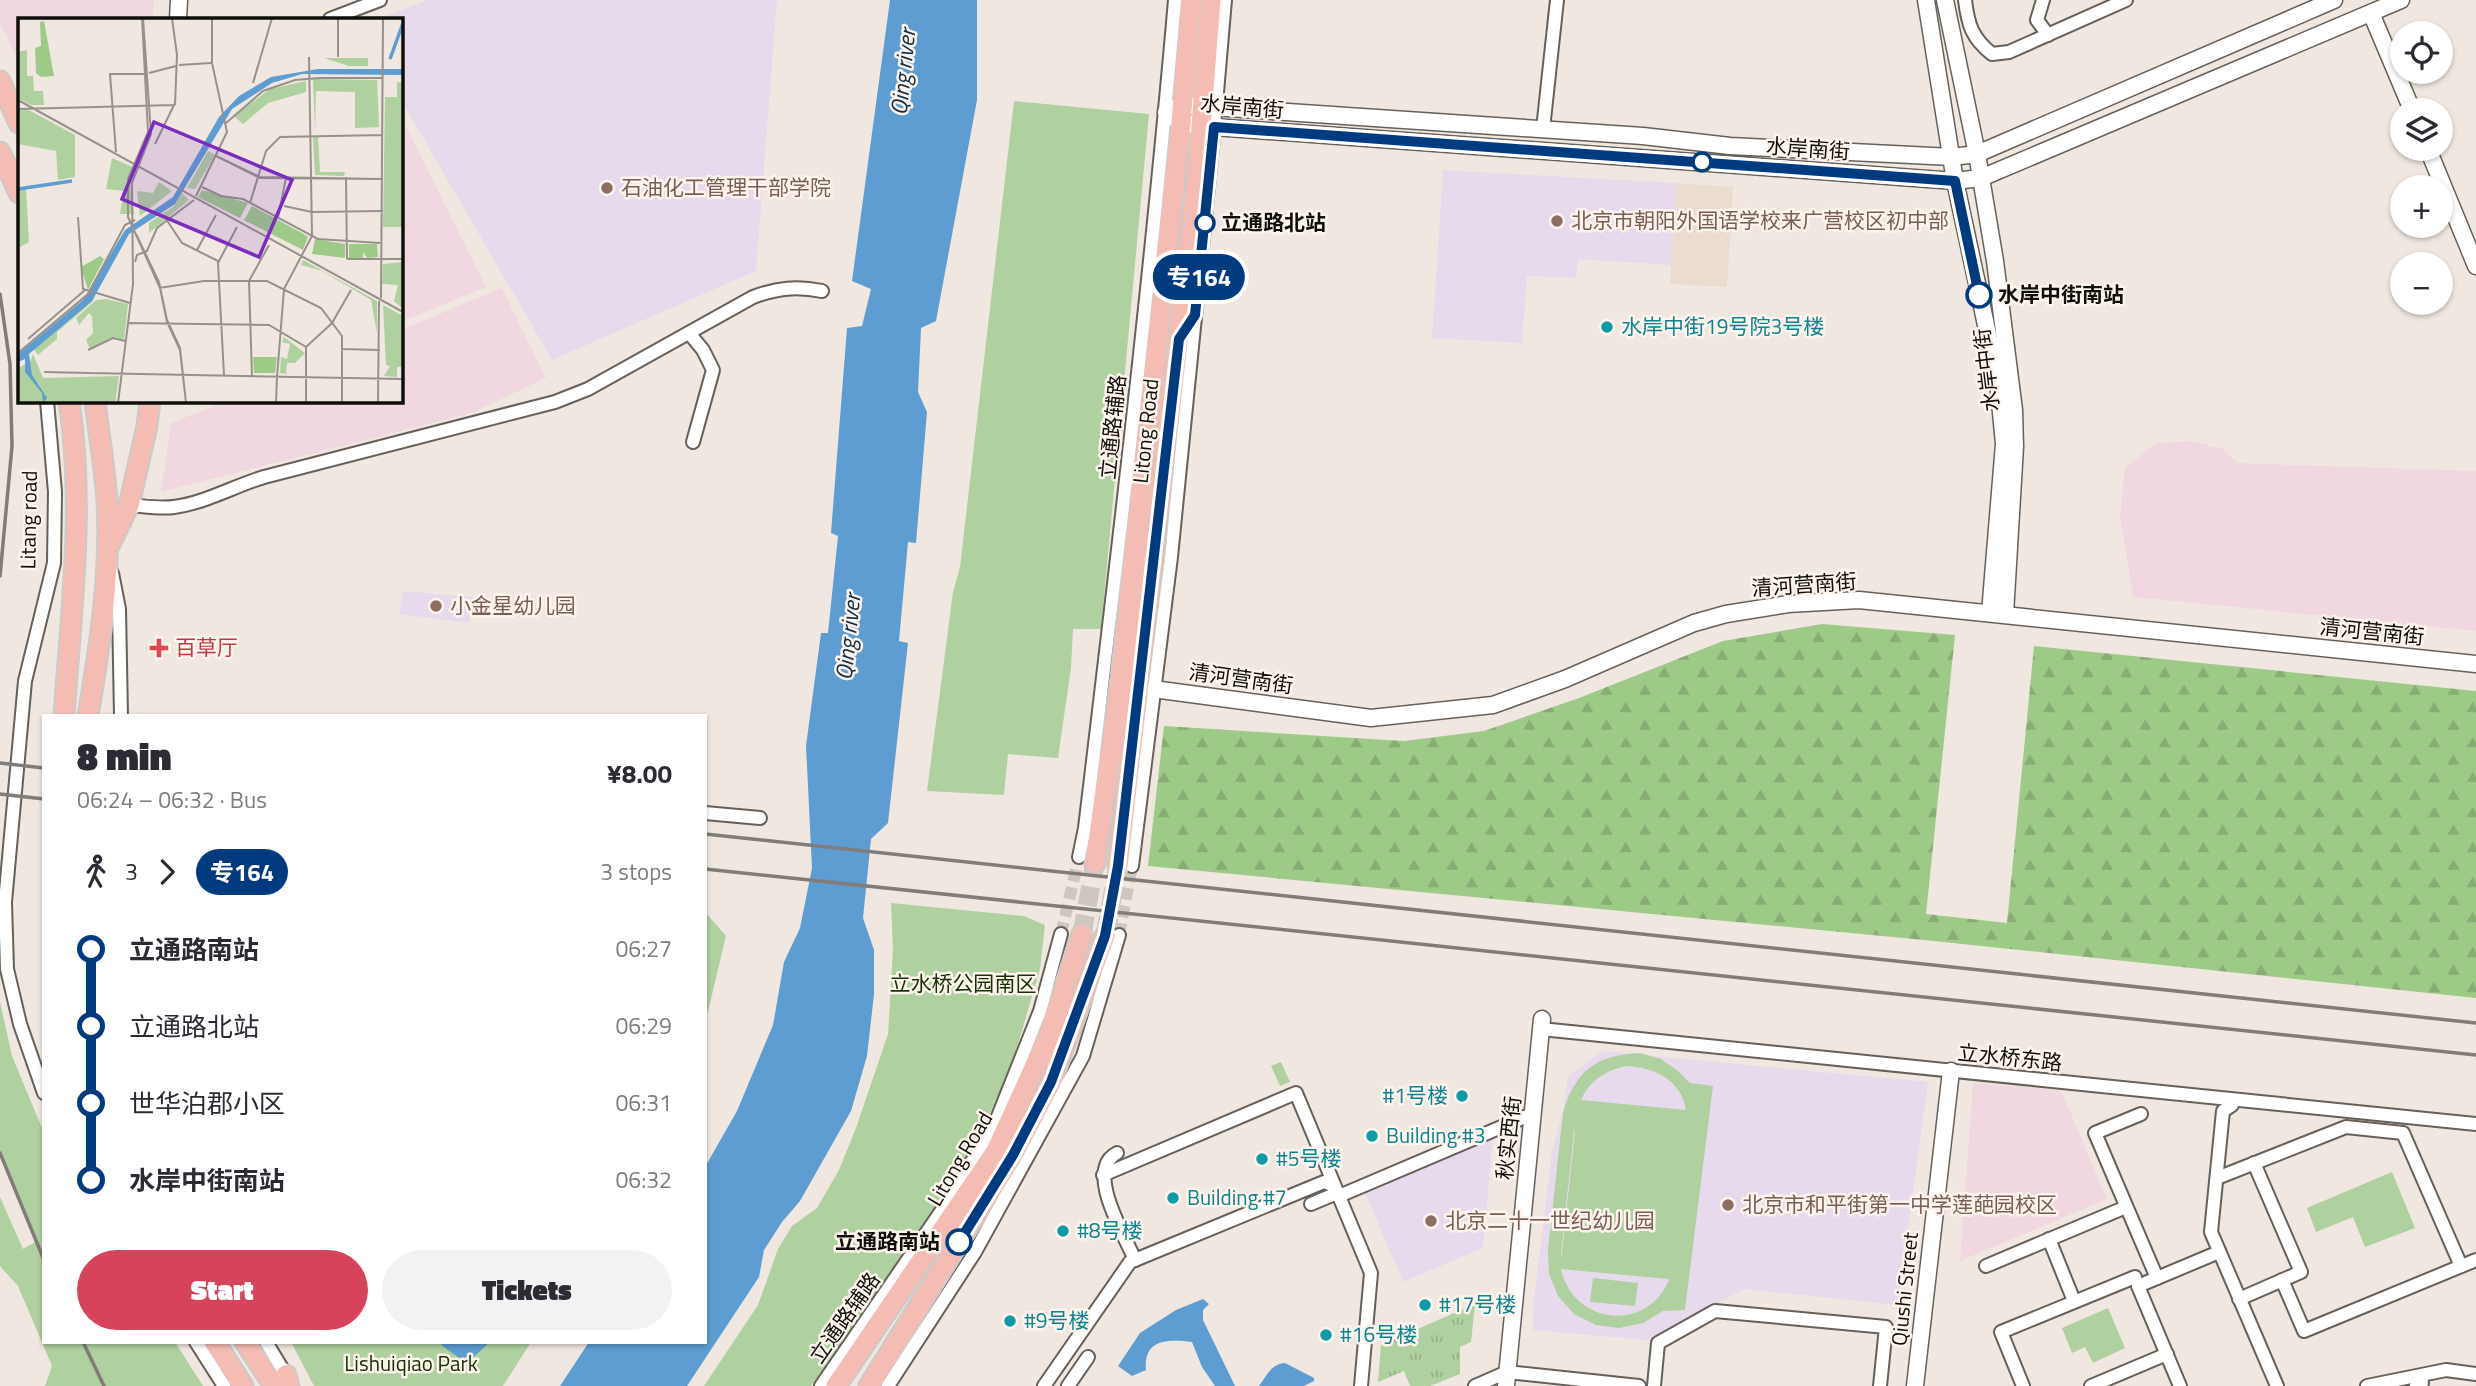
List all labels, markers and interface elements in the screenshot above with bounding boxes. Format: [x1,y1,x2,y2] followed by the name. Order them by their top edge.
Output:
[18,18,402,402] inset map
[2390,21,2453,315] map controls
[2390,21,2453,84] button: locate
[881,24,925,117] water label: Qing river
[1199,86,1285,126] street label: 水岸南街
[2390,98,2453,161] button: layers
[1765,129,1851,167] street label: 水岸南街
[1692,152,1712,172] unlabelled marker
[621,171,831,203] place label: 石油化工管理干部学院
[2390,175,2453,238] button: +
[599,180,615,196] marker: 石油化工管理干部学院
[1571,204,1949,236] place label: 北京市朝阳外国语学校来广营校区初中部
[1221,206,1326,238] place label: 立通路北站
[1195,213,1215,233] marker: 立通路北站
[1549,213,1565,229] marker: 北京市朝阳外国语学校来广营校区初中部
[2390,252,2453,315] button: −
[1150,254,1248,300] line badge: 专164
[1167,259,1231,295] text: 专164
[1998,278,2124,310] place label: 水岸中街南站
[1966,282,1992,308] marker: 水岸中街南站
[1621,310,1824,342] place label: 水岸中街19号院3号楼
[1599,319,1615,335] marker: 水岸中街19号院3号楼
[1965,326,2007,414] street label: 水岸中街
[1091,373,1133,481] street label: 立通路辅路
[1124,377,1166,485] street label: Litong Road
[11,470,45,570] street label: Litang road
[1750,564,1857,604] street label: 清河营南街
[450,589,576,621] place label: 小金星幼儿园
[826,589,870,682] water label: Qing river
[428,598,444,614] marker: 小金星幼儿园
[2318,610,2426,652] street label: 清河营南街
[175,631,238,663] place label: 百草厅
[149,638,169,658] marker: 百草厅
[1187,655,1295,701] street label: 清河营南街
[77,727,171,785] text: 8 min
[607,754,672,793] text: ¥8.00
[77,782,267,817] text: 06:24 – 06:32 · Bus
[77,853,115,891] icon: walk
[148,853,186,891] icon: forward
[125,854,138,889] text: 3
[210,854,274,890] text: 专164
[600,854,672,889] text: 3 stops
[129,930,259,969] text: 立通路南站
[615,931,672,966] text: 06:27
[890,967,1037,999] park label: 立水桥公园南区
[129,1007,259,1046] text: 立通路北站
[615,1008,672,1043] text: 06:29
[1956,1036,2064,1078] street label: 立水桥东路
[1382,1079,1448,1111] place label: #1号楼
[129,1084,285,1123] text: 世华泊郡小区
[615,1085,672,1120] text: 06:31
[1454,1088,1470,1104] marker: #1号楼
[1488,1094,1528,1181] street label: 秋实西街
[918,1105,1000,1212] street label: Litong Road
[1386,1119,1485,1151] place label: Building #3
[1364,1128,1380,1144] marker: Building #3
[1276,1142,1342,1174] place label: #5号楼
[1254,1151,1270,1167] marker: #5号楼
[129,1161,285,1200] text: 水岸中街南站
[615,1162,672,1197] text: 06:32
[1187,1181,1286,1213] place label: Building #7
[1742,1188,2057,1220] place label: 北京市和平街第一中学莲葩园校区
[1165,1190,1181,1206] marker: Building #7
[1720,1197,1736,1213] marker: 北京市和平街第一中学莲葩园校区
[1445,1204,1655,1236] place label: 北京二十一世纪幼儿园
[1423,1213,1439,1229] marker: 北京二十一世纪幼儿园
[1077,1214,1143,1246] place label: #8号楼
[1055,1223,1071,1239] marker: #8号楼
[835,1225,940,1257] place label: 立通路南站
[946,1229,972,1255] marker: 立通路南站
[1882,1230,1926,1347] street label: Qiushi Street
[77,1250,368,1330] button: Start
[382,1250,672,1330] button: Tickets
[801,1265,887,1370] street label: 立通路辅路
[1439,1288,1516,1320] place label: #17号楼
[1417,1297,1433,1313] marker: #17号楼
[1024,1304,1090,1336] place label: #9号楼
[1002,1313,1018,1329] marker: #9号楼
[1340,1318,1417,1350] place label: #16号楼
[1318,1327,1334,1343] marker: #16号楼
[344,1347,478,1379] park label: Lishuiqiao Park

